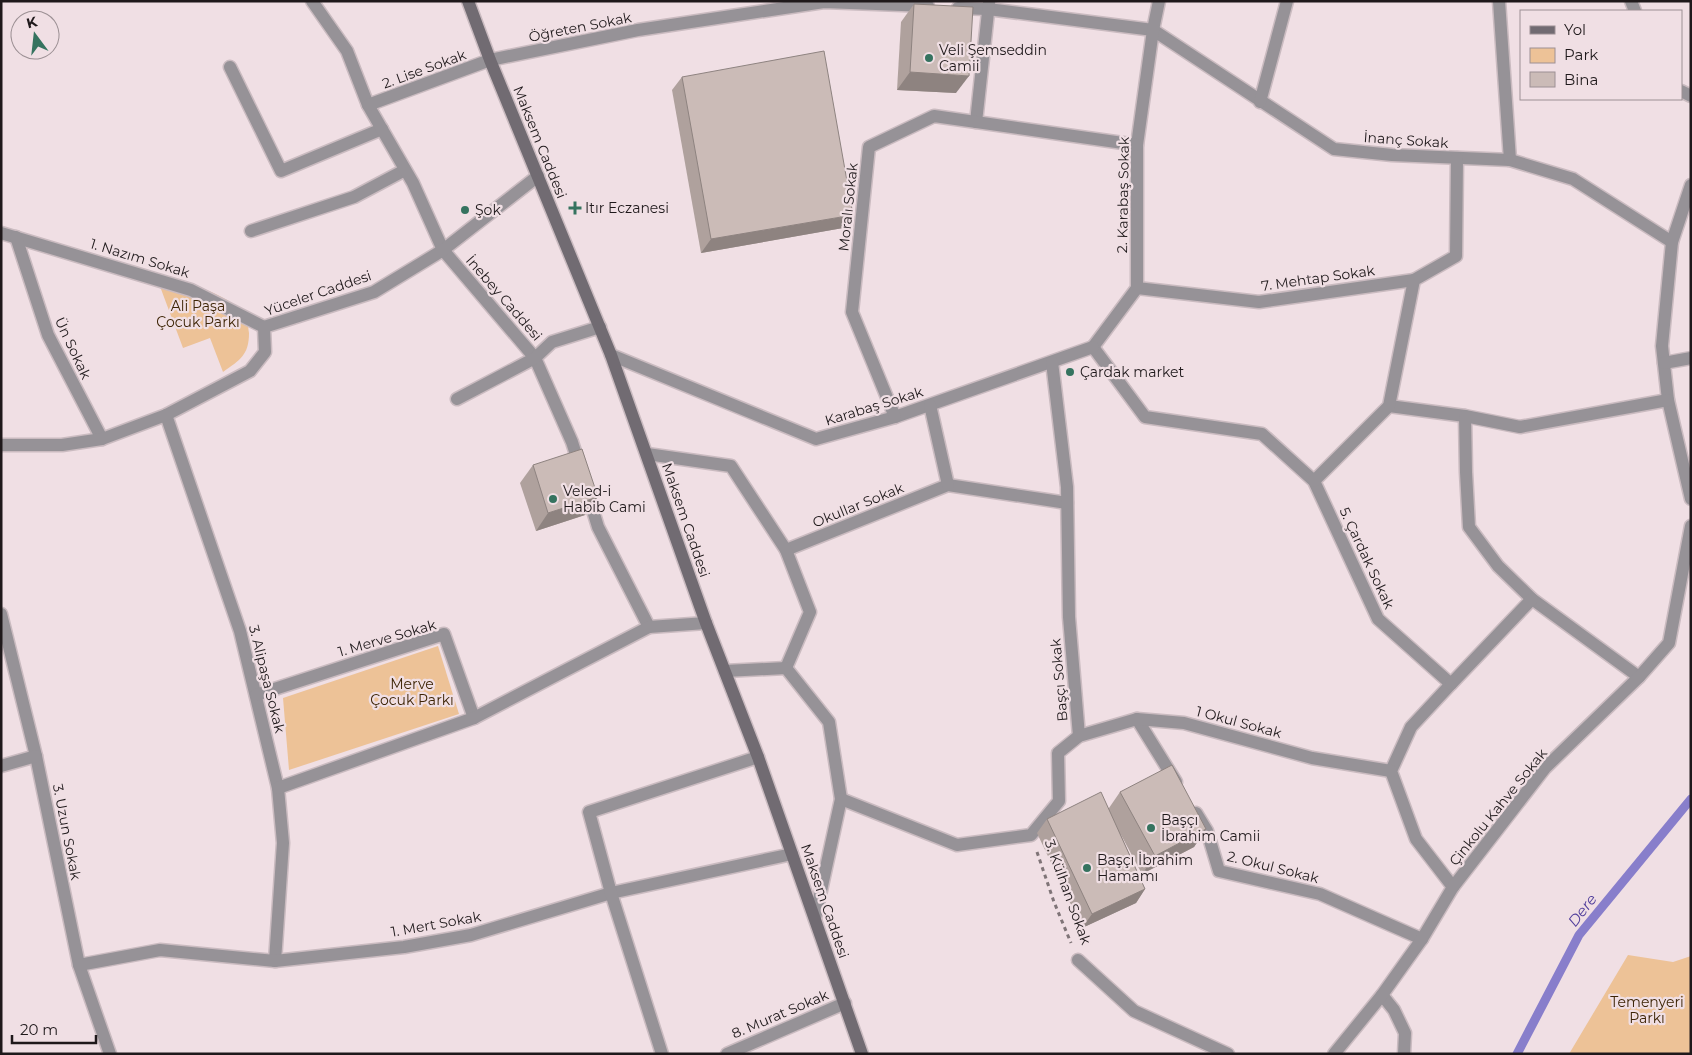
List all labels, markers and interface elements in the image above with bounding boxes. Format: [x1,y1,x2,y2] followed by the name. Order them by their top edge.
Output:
[527,8,634,46] street label: Öğreten Sokak
[10,10,60,60] north arrow
[1520,10,1682,100] legend
[24,12,40,32] text: K
[1564,20,1586,39] text: Yol
[939,41,1047,75] place label: Veli Şemseddin Camii
[380,45,469,92] street label: 2. Lise Sokak
[1564,45,1598,64] text: Park
[923,52,935,64] marker: Veli Şemseddin Camii
[1564,70,1598,89] text: Bina
[509,83,571,201] street label: Maksem Caddesi
[1363,128,1450,152] street label: İnanç Sokak
[1113,136,1133,253] street label: 2. Karabaş Sokak
[834,161,862,252] street label: Moralı Sokak
[585,199,669,217] place label: Itır Eczanesi
[475,201,501,219] place label: Şok
[569,202,581,214] marker: Itır Eczanesi
[459,204,471,216] marker: Şok
[88,234,192,282] street label: 1. Nazım Sokak
[462,252,546,344] street label: İnebey Caddesi
[1260,261,1377,295] street label: 7. Mehtap Sokak
[262,266,374,320] street label: Yüceler Caddesi
[156,297,240,331] park label: Ali Paşa Çocuk Parkı
[51,314,95,382] street label: Ün Sokak
[1080,363,1184,381] place label: Çardak market
[1064,366,1076,378] marker: Çardak market
[823,382,926,429] street label: Karabaş Sokak
[658,460,714,580] street label: Maksem Caddesi
[810,478,907,531] street label: Okullar Sokak
[563,482,646,516] place label: Veled-i Habib Cami
[547,493,559,505] marker: Veled-i Habib Cami
[1336,504,1399,612] street label: 5. Çardak Sokak
[336,615,439,661] street label: 1. Merve Sokak
[245,623,289,736] street label: 3. Alipaşa Sokak
[1046,637,1072,722] street label: Başçı Sokak
[370,675,454,709] park label: Merve Çocuk Parkı
[1194,702,1284,742] street label: 1 Okul Sokak
[1445,744,1551,869] street label: Çinkolu Kahve Sokak
[49,782,85,882] street label: 3. Uzun Sokak
[1161,811,1260,845] place label: Başçı İbrahim Camii
[1145,822,1157,834] marker: Başçı İbrahim Camii
[1041,837,1096,948] street label: 3. Külhan Sokak
[797,841,853,961] street label: Maksem Caddesi
[1225,847,1321,887] street label: 2. Okul Sokak
[1097,851,1193,885] place label: Başçı İbrahim Hamamı
[1081,862,1093,874] marker: Başçı İbrahim Hamamı
[1563,890,1601,930] water label: Dere
[390,907,483,941] street label: 1. Mert Sokak
[729,985,832,1042] street label: 8. Murat Sokak
[1610,993,1684,1027] park label: Temenyeri Parkı
[12,1012,96,1044] scale bar
[20,1020,58,1039] text: 20 m

